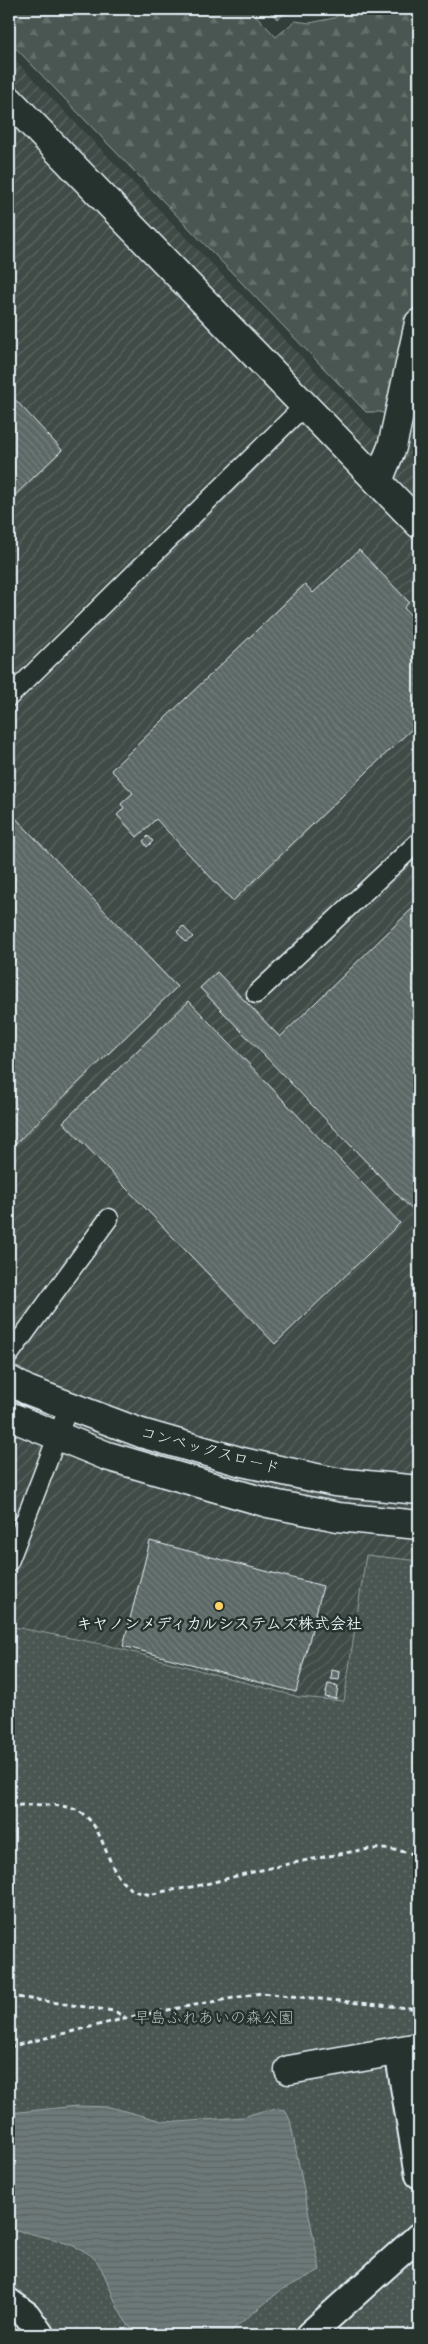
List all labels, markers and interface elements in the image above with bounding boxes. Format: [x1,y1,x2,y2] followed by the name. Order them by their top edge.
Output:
[138,1423,282,1479] street label: コンベックスロード
[213,1600,225,1612] marker: キヤノンメディカルシステムズ株式会社
[76,1615,362,1634] place label: キヤノンメディカルシステムズ株式会社
[134,2009,294,2028] park label: 早島ふれあいの森公園

